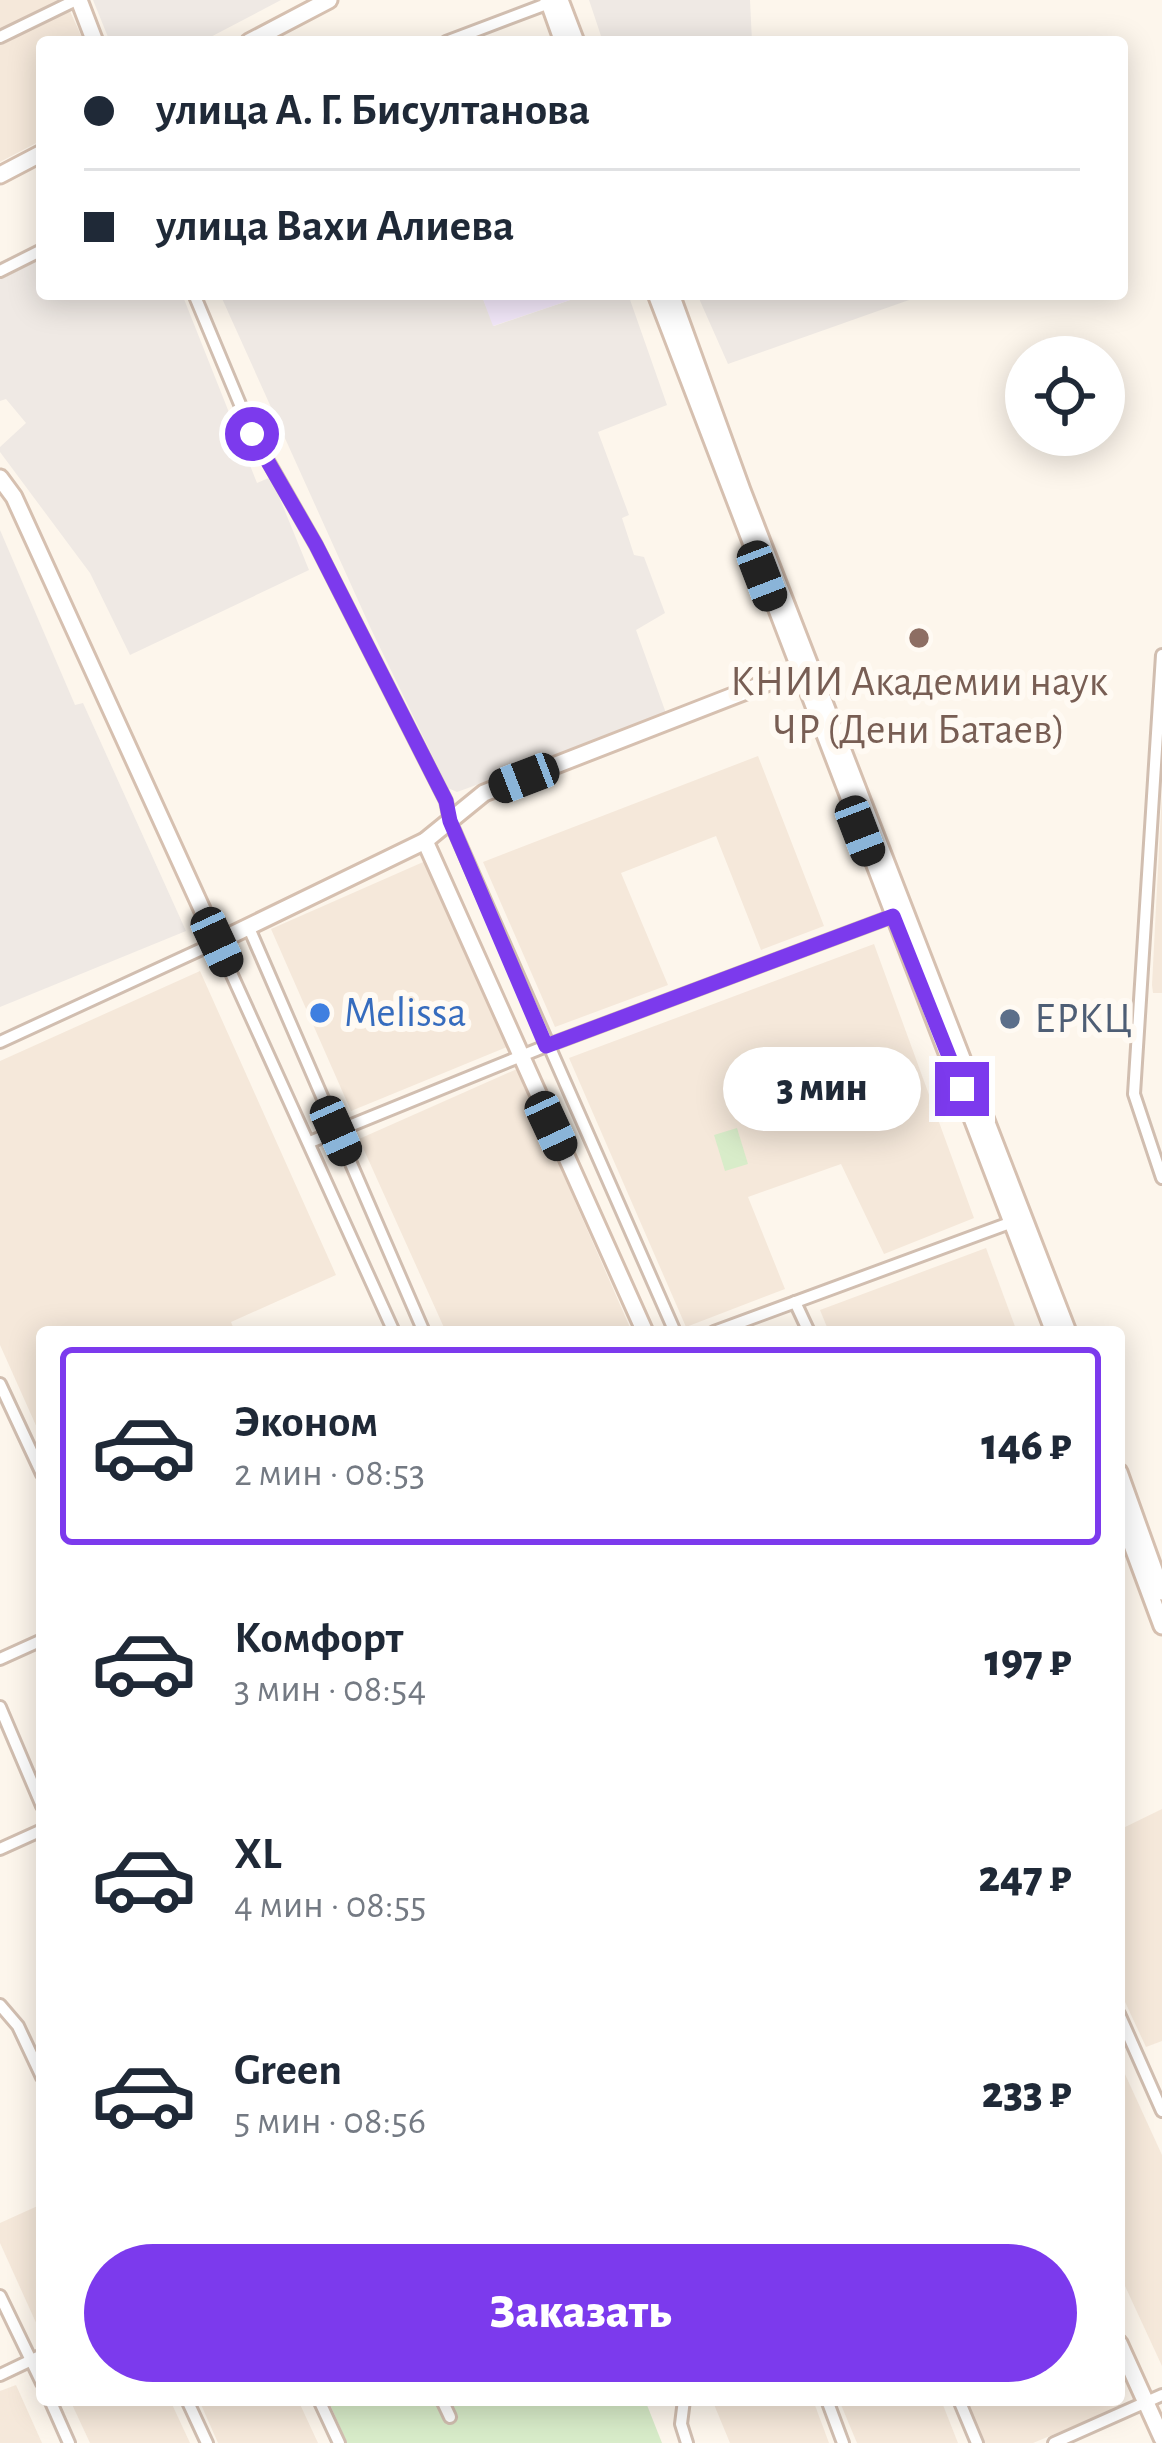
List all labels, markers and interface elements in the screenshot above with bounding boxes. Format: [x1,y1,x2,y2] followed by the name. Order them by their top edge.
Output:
[156,88,590,133] text: улица А. Г. Бисултанова
[156,204,514,249] text: улица Вахи Алиева
[1005,336,1125,456] map controls
[1005,336,1125,456] button: locate
[225,407,279,461] route start
[732,536,792,616] car
[906,625,932,651] marker: КНИИ Академии наук ЧР (Дени Батаев)
[730,661,1108,751] place label: КНИИ Академии наук ЧР (Дени Батаев)
[484,748,564,808] car
[830,791,890,871] car
[185,902,249,982] car
[344,992,467,1034] place label: Melissa
[1034,998,1132,1040] place label: ЕРКЦ
[307,1000,333,1026] marker: Melissa
[997,1006,1023,1032] marker: ЕРКЦ
[722,1047,920,1131] callout: 3 мин
[935,1062,989,1116] route end
[776,1069,868,1108] text: 3 мин
[519,1086,583,1166] car
[305,1091,367,1171] car
[90,1392,198,1500] icon: car
[234,1400,378,1445] text: Эконом
[981,1423,1071,1468] text: 146 ₽
[234,1454,425,1493] text: 2 мин · 08:53
[90,1608,198,1716] icon: car
[234,1616,403,1661] text: Комфорт
[985,1639,1071,1684] text: 197 ₽
[234,1670,426,1709] text: 3 мин · 08:54
[90,1824,198,1932] icon: car
[234,1832,282,1877] text: XL
[978,1855,1071,1900] text: 247 ₽
[234,1886,426,1925] text: 4 мин · 08:55
[90,2040,198,2148] icon: car
[234,2048,342,2093] text: Green
[982,2071,1071,2116] text: 233 ₽
[234,2102,426,2141] text: 5 мин · 08:56
[84,2244,1077,2382] button: Заказать

